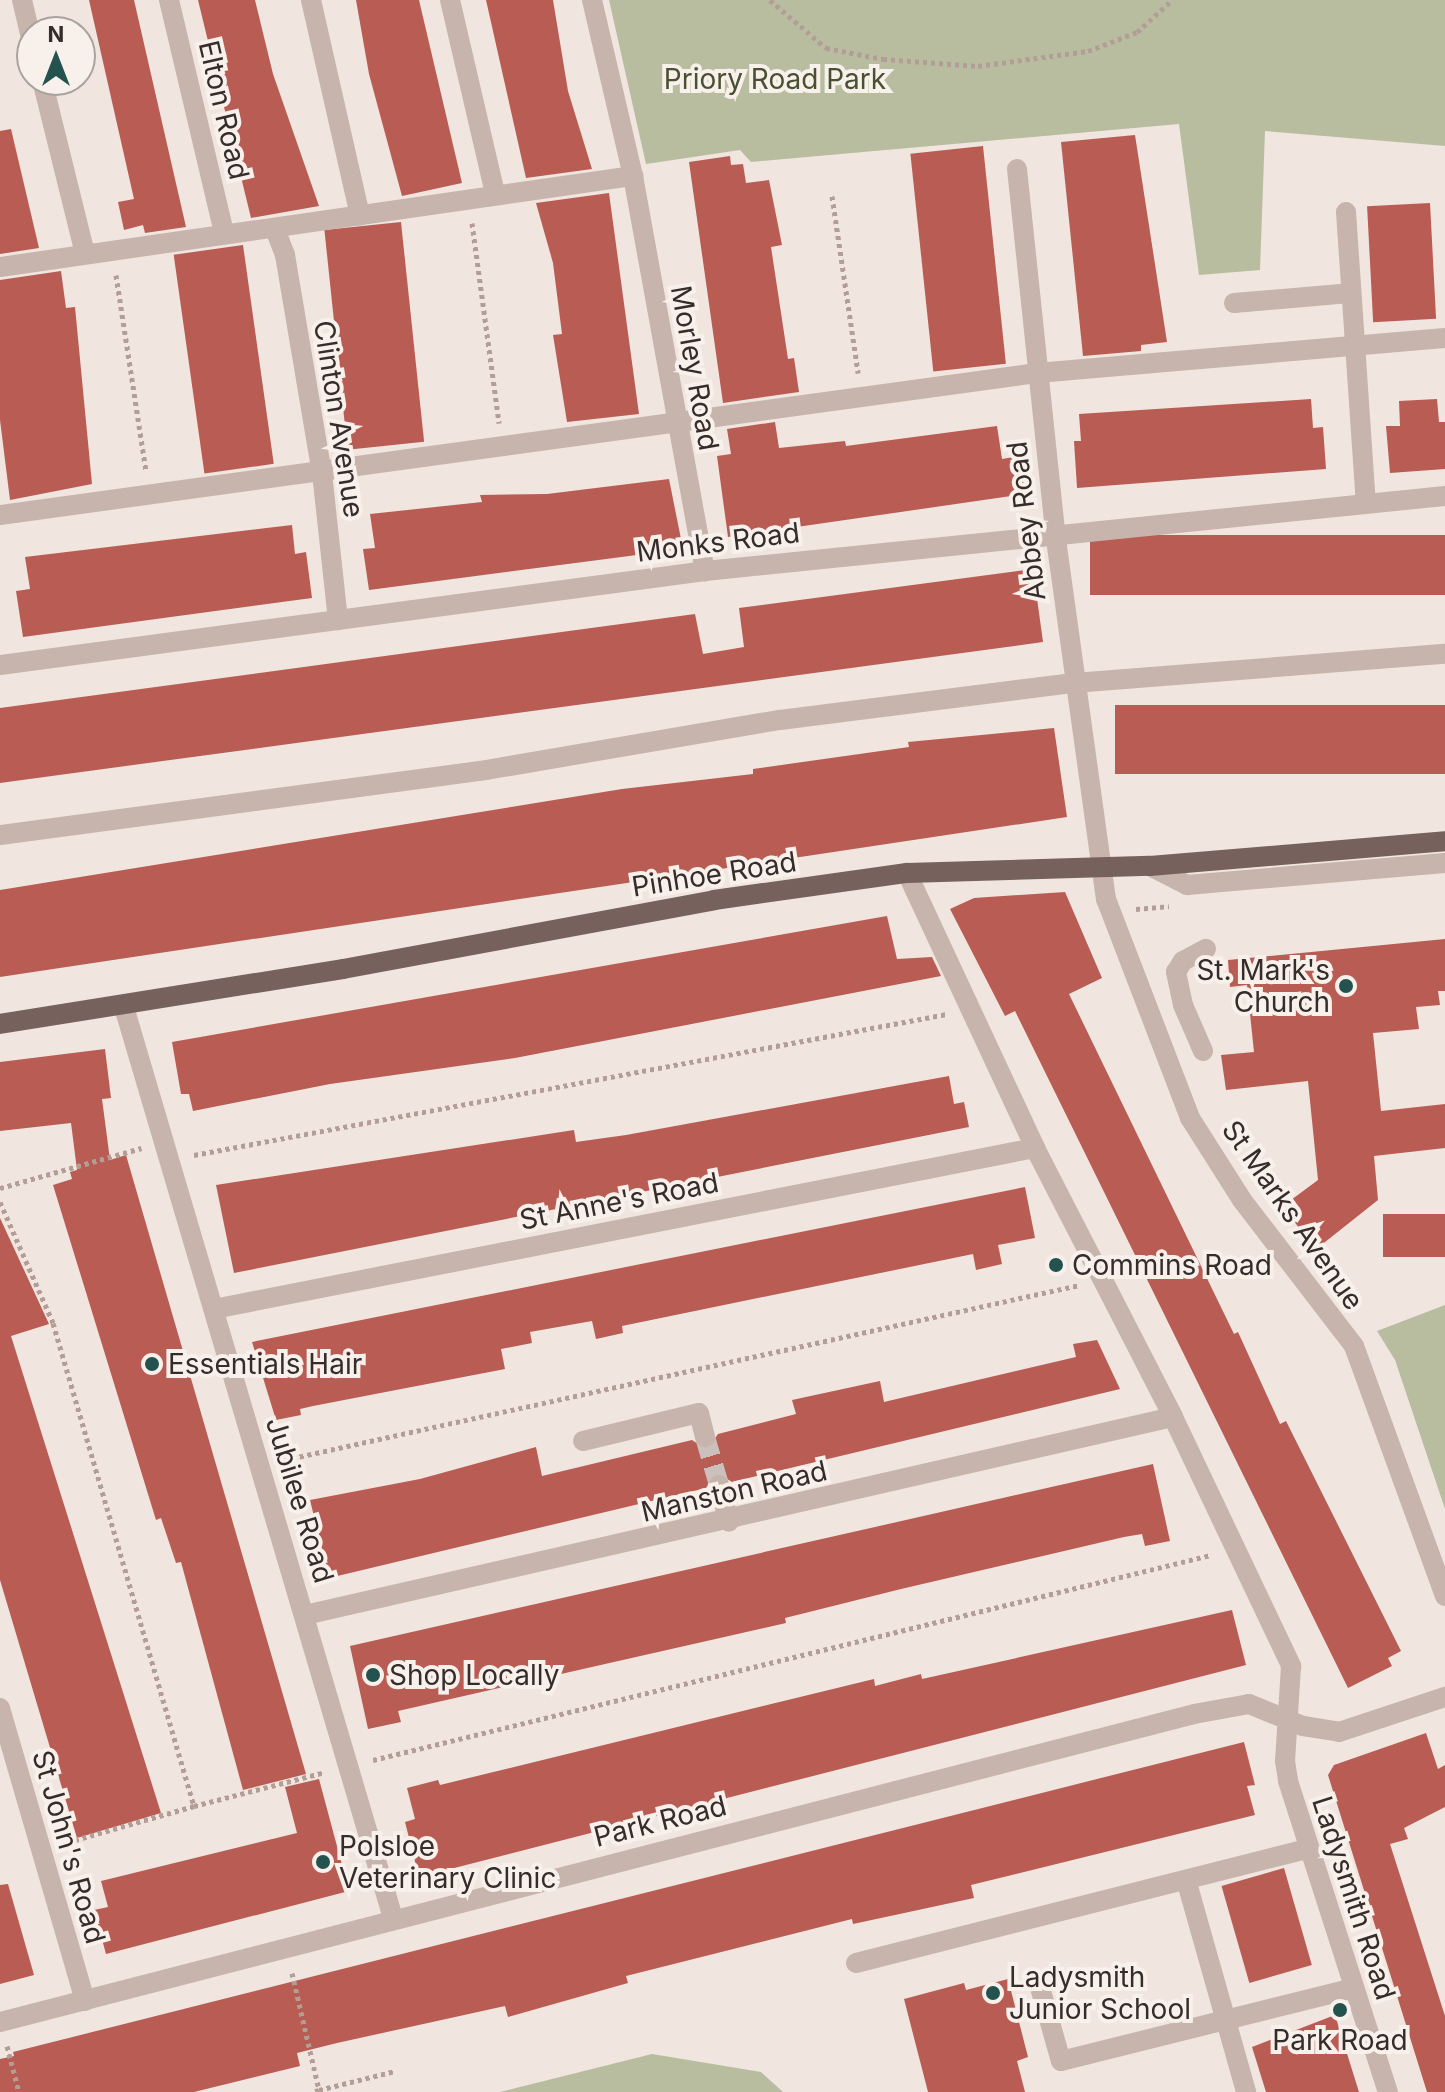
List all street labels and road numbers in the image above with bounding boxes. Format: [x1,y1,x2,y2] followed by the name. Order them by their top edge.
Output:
[192,37,256,183] street label: Elton Road
[664,283,726,453] street label: Morley Road
[307,318,371,520] street label: Clinton Avenue
[1000,439,1052,603] street label: Abbey Road
[634,515,802,569] street label: Monks Road
[629,844,799,904] street label: Pinhoe Road
[1215,1114,1371,1316] street label: St Marks Avenue
[517,1165,721,1237] street label: St Anne's Road
[259,1413,341,1587] street label: Jubilee Road
[638,1453,830,1529] street label: Manston Road
[25,1747,113,1947] street label: St John's Road
[590,1788,730,1854] street label: Park Road
[1305,1792,1403,2004] street label: Ladysmith Road

